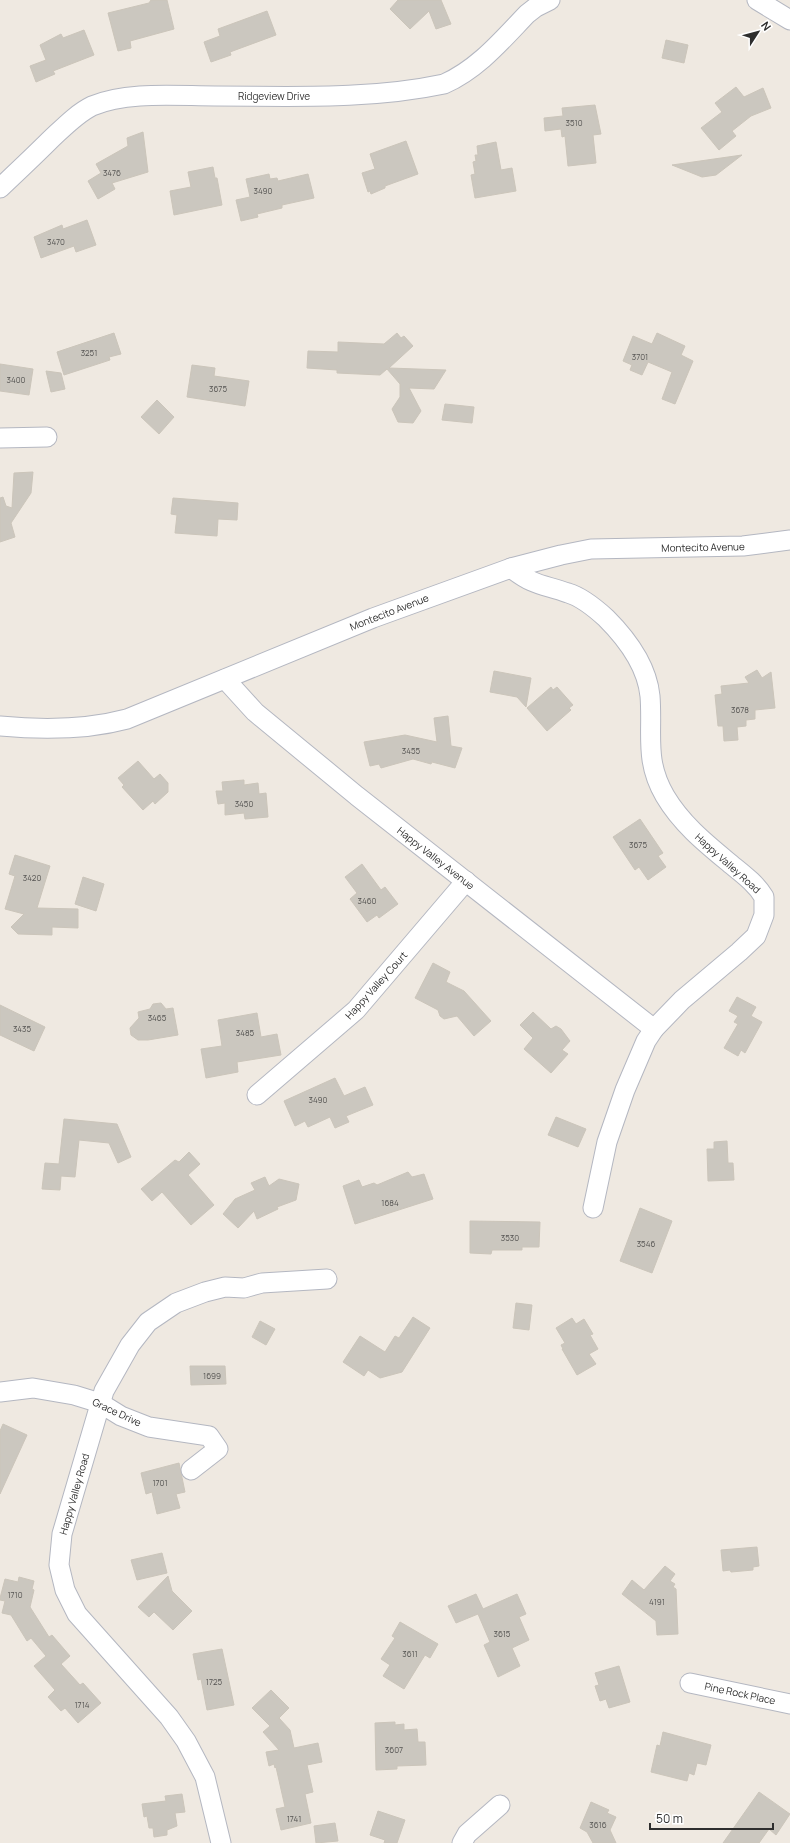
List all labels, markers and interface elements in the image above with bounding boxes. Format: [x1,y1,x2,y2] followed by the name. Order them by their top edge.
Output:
[738,12,778,52] north arrow
[758,18,775,34] text: N
[238,89,310,103] street label: Ridgeview Drive
[565,117,583,128] house number: 3510
[103,167,121,178] house number: 3476
[254,185,273,196] house number: 3490
[47,236,65,247] house number: 3470
[81,347,97,358] house number: 3251
[632,351,648,362] house number: 3701
[7,374,26,385] house number: 3400
[209,383,227,394] house number: 3675
[661,539,745,555] street label: Montecito Avenue
[347,590,431,634] street label: Montecito Avenue
[731,704,749,715] house number: 3678
[402,745,421,756] house number: 3455
[235,798,253,809] house number: 3450
[394,823,478,893] street label: Happy Valley Avenue
[692,830,764,896] street label: Happy Valley Road
[629,839,647,850] house number: 3675
[23,872,41,883] house number: 3420
[358,895,377,906] house number: 3460
[342,948,410,1022] street label: Happy Valley Court
[148,1012,167,1023] house number: 3465
[13,1023,31,1034] house number: 3435
[236,1027,255,1038] house number: 3485
[309,1094,328,1105] house number: 3490
[381,1197,399,1208] house number: 1684
[501,1232,519,1243] house number: 3530
[637,1238,655,1249] house number: 3546
[203,1370,221,1381] house number: 1699
[90,1395,144,1430] street label: Grace Drive
[56,1452,92,1536] street label: Happy Valley Road
[152,1477,168,1488] house number: 1701
[7,1589,23,1600] house number: 1710
[649,1596,665,1607] house number: 4191
[493,1628,511,1639] house number: 3615
[402,1648,418,1659] house number: 3611
[206,1676,223,1687] house number: 1725
[703,1679,777,1707] street label: Pine Rock Place
[75,1699,90,1710] house number: 1714
[385,1744,403,1755] house number: 3607
[650,1805,773,1831] scale bar
[656,1810,683,1827] text: 50 m
[287,1813,301,1824] house number: 1741
[589,1819,607,1830] house number: 3616

